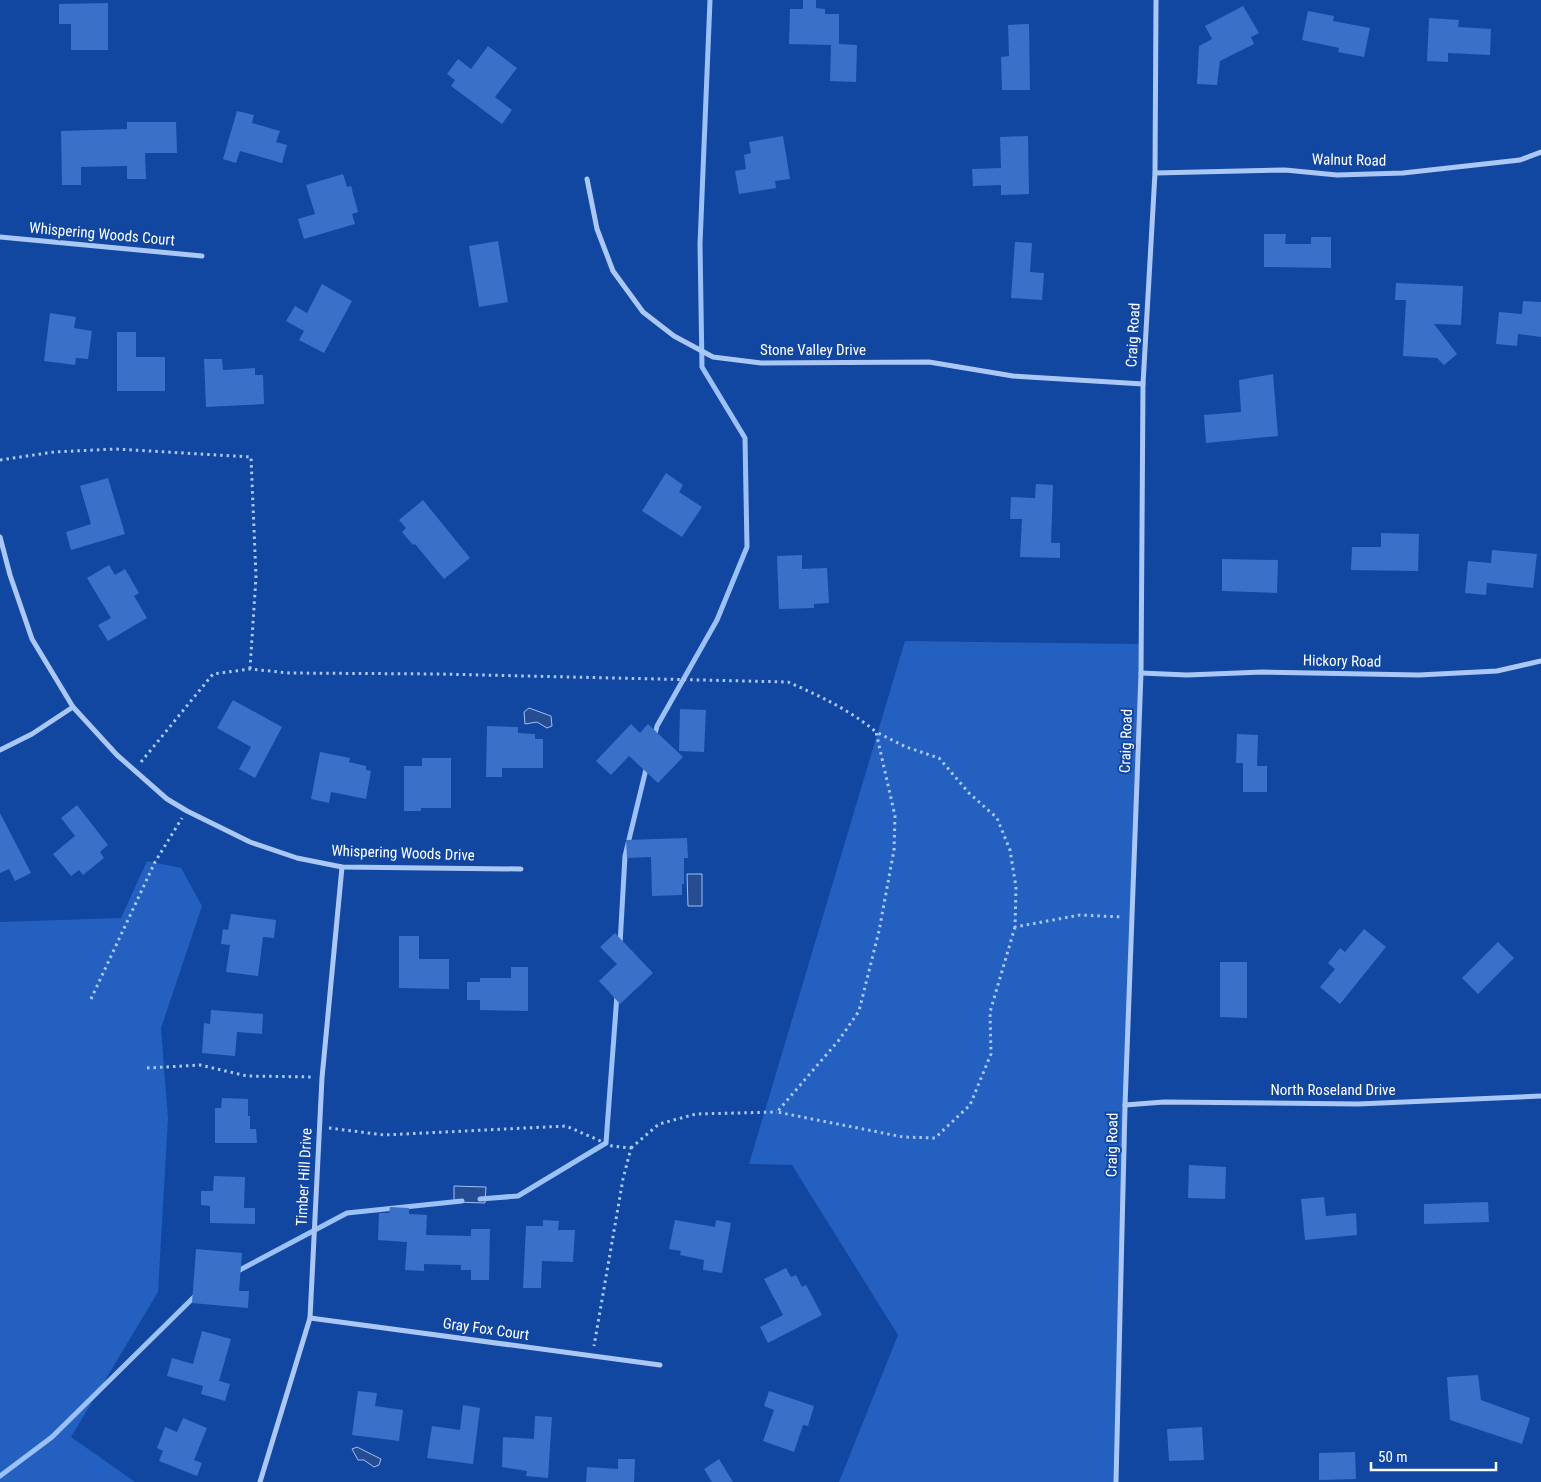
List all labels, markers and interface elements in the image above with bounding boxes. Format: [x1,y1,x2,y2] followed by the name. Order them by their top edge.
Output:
[1312,150,1386,170] street label: Walnut Road
[28,219,176,249] street label: Whispering Woods Court
[1122,302,1144,368] street label: Craig Road
[760,341,866,359] street label: Stone Valley Drive
[1303,651,1381,671] street label: Hickory Road
[1116,709,1136,773] street label: Craig Road
[331,842,475,864] street label: Whispering Woods Drive
[1271,1081,1395,1099] street label: North Roseland Drive
[1102,1113,1122,1177] street label: Craig Road
[292,1128,316,1226] street label: Timber Hill Drive
[442,1314,530,1344] street label: Gray Fox Court
[1371,1440,1496,1472] scale bar
[1378,1448,1408,1466] text: 50 m

